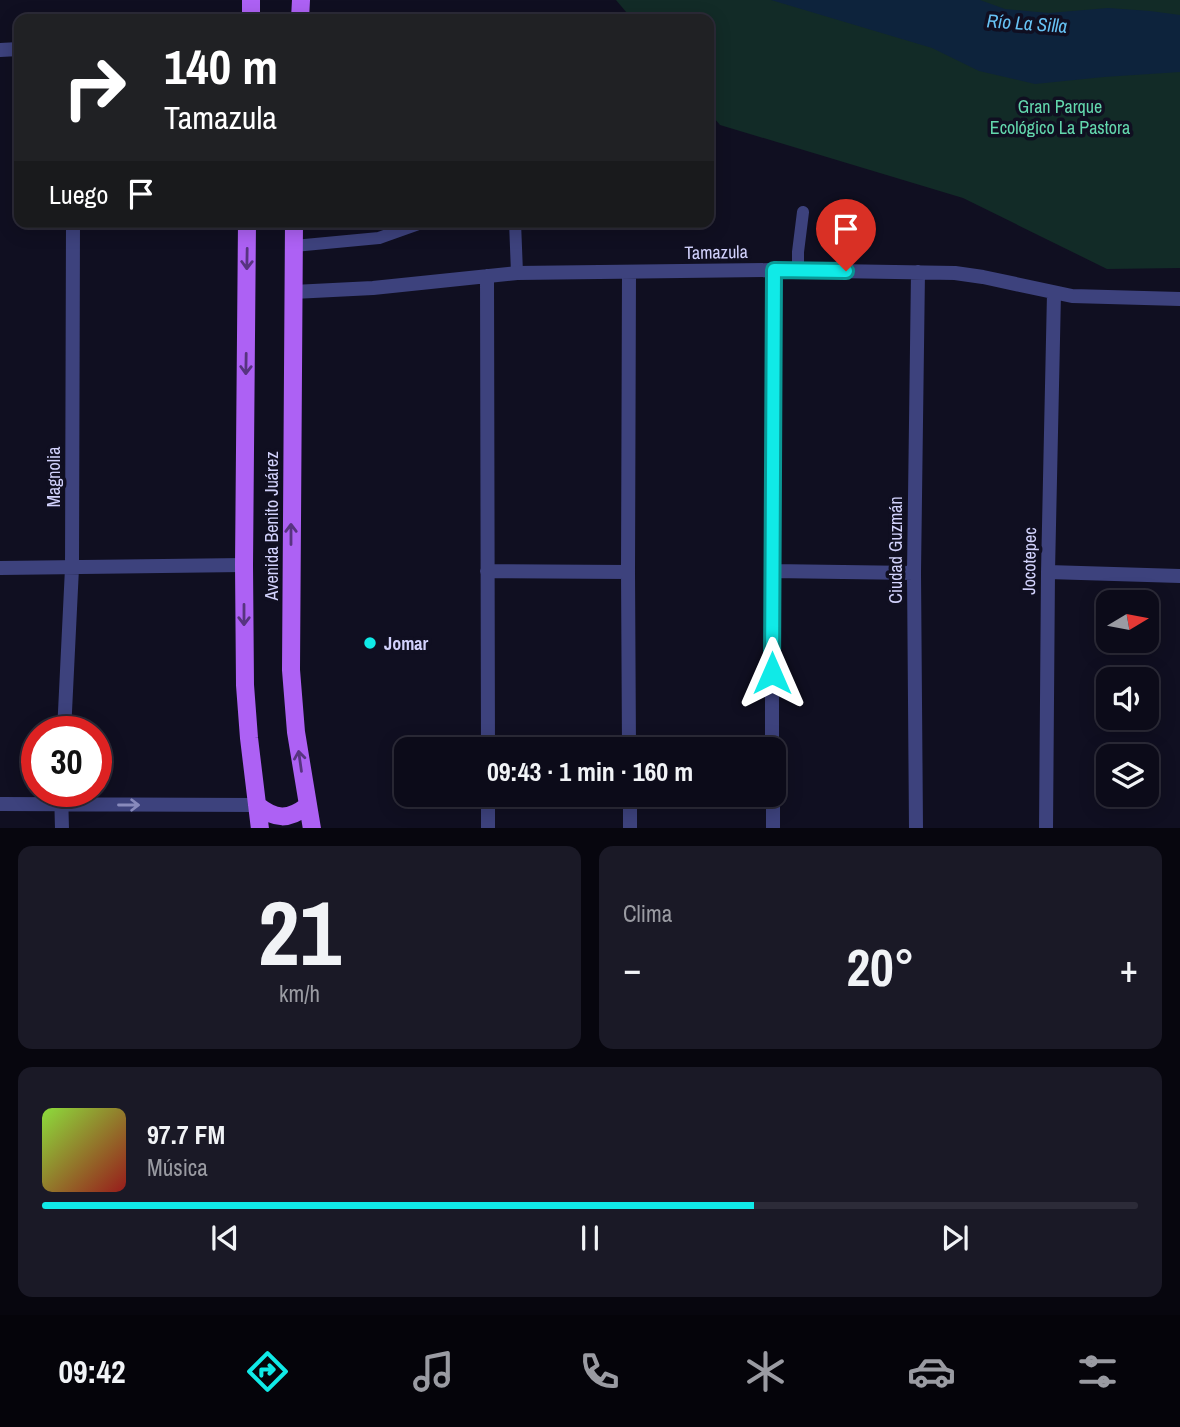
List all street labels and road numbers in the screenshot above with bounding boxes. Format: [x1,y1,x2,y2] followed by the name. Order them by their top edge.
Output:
[684,239,748,265] street label: Tamazula
[41,447,66,507] street label: Magnolia
[259,451,284,602] street label: Avenida Benito Juárez
[883,496,908,604] street label: Ciudad Guzmán
[1016,527,1042,595] street label: Jocotepec

